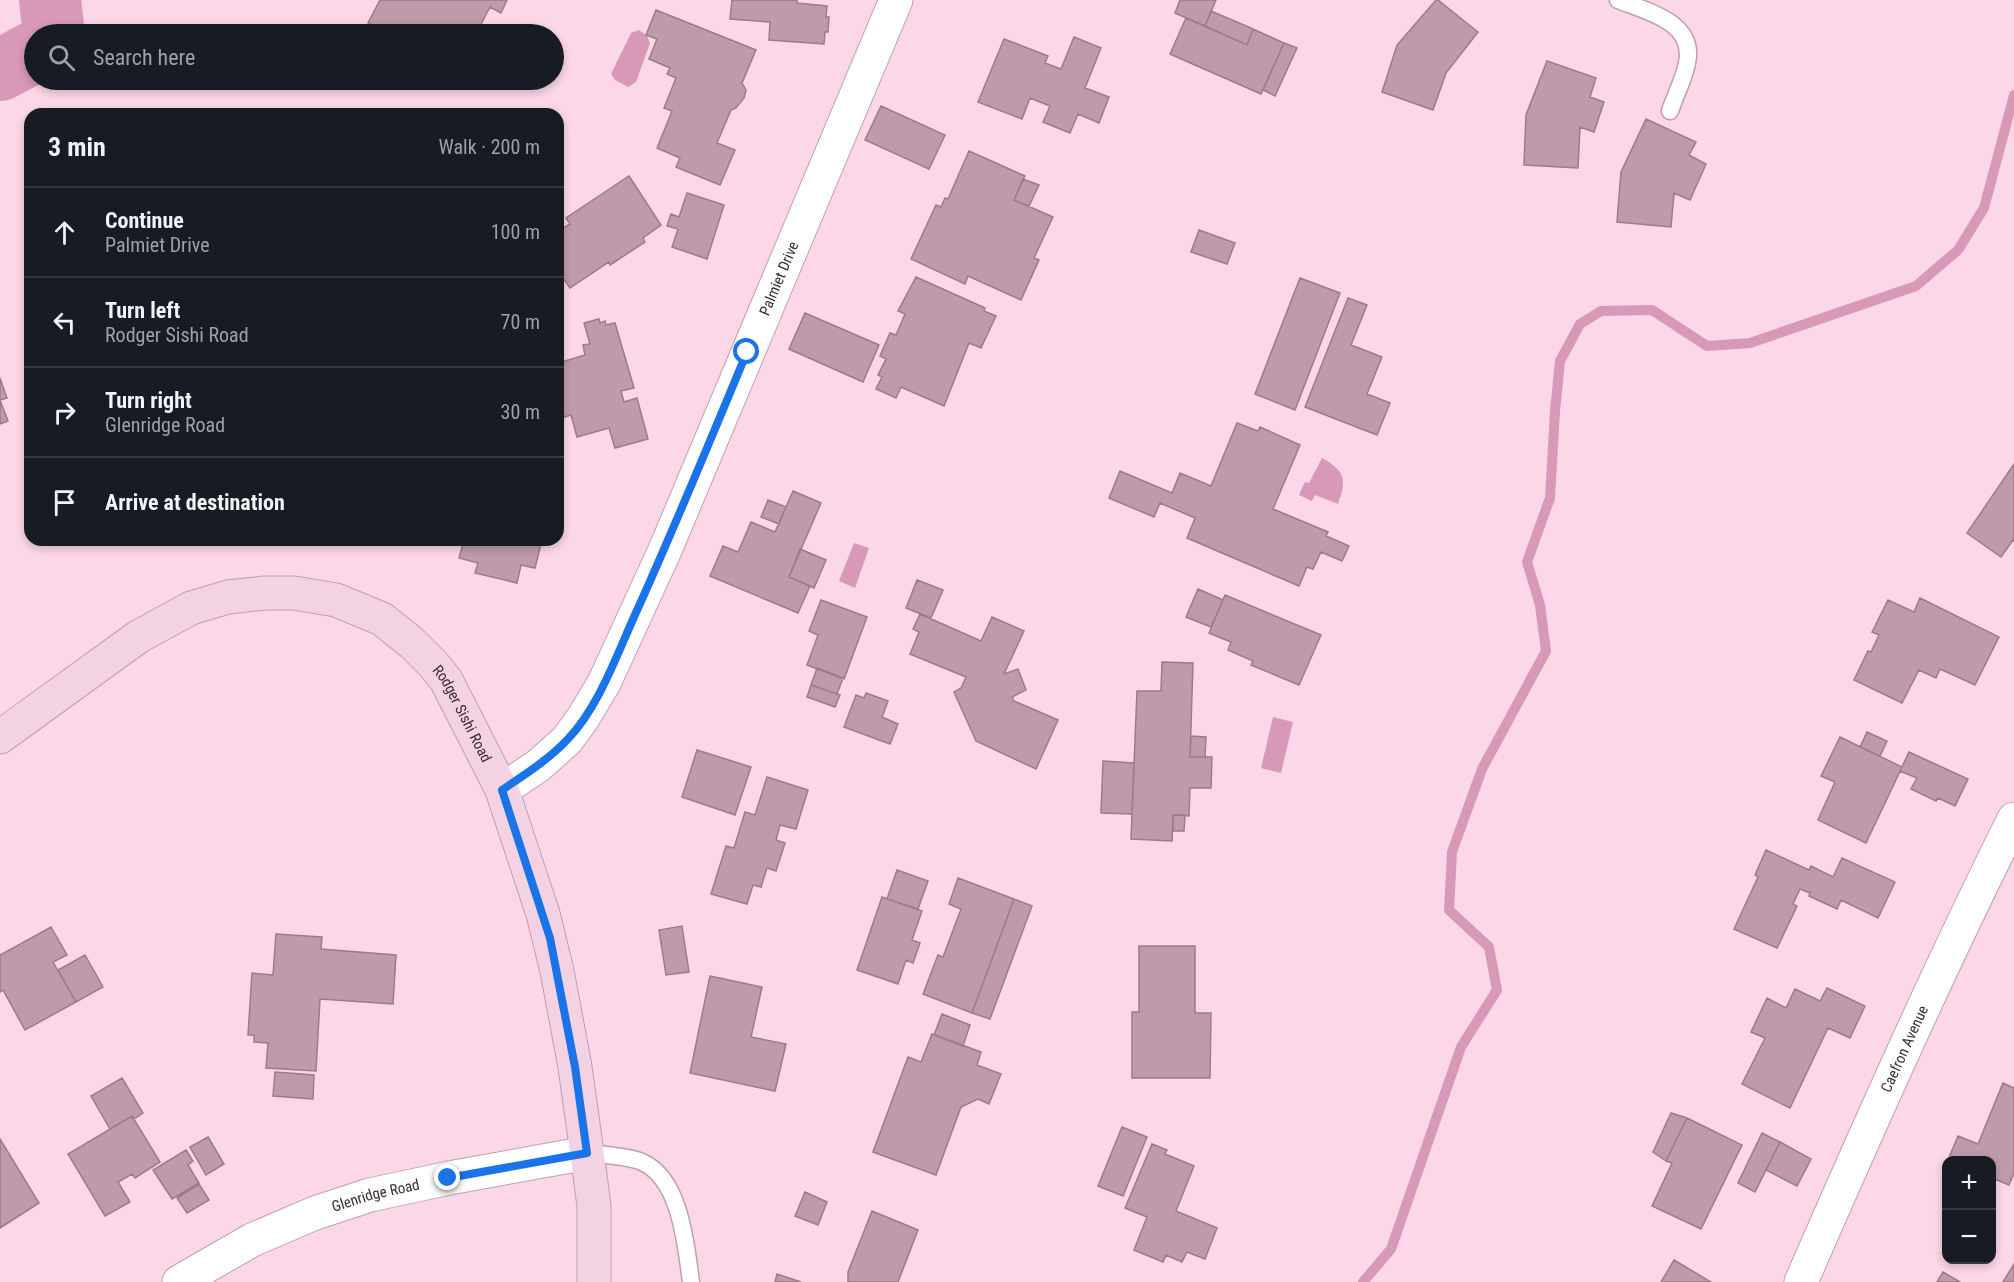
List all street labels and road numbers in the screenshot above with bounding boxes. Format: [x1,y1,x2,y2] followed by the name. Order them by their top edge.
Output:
[756,239,803,318] street label: Palmiet Drive
[429,661,495,765] street label: Rodger Sishi Road
[1877,1003,1932,1095] street label: Caefron Avenue
[329,1176,421,1216] street label: Glenridge Road

